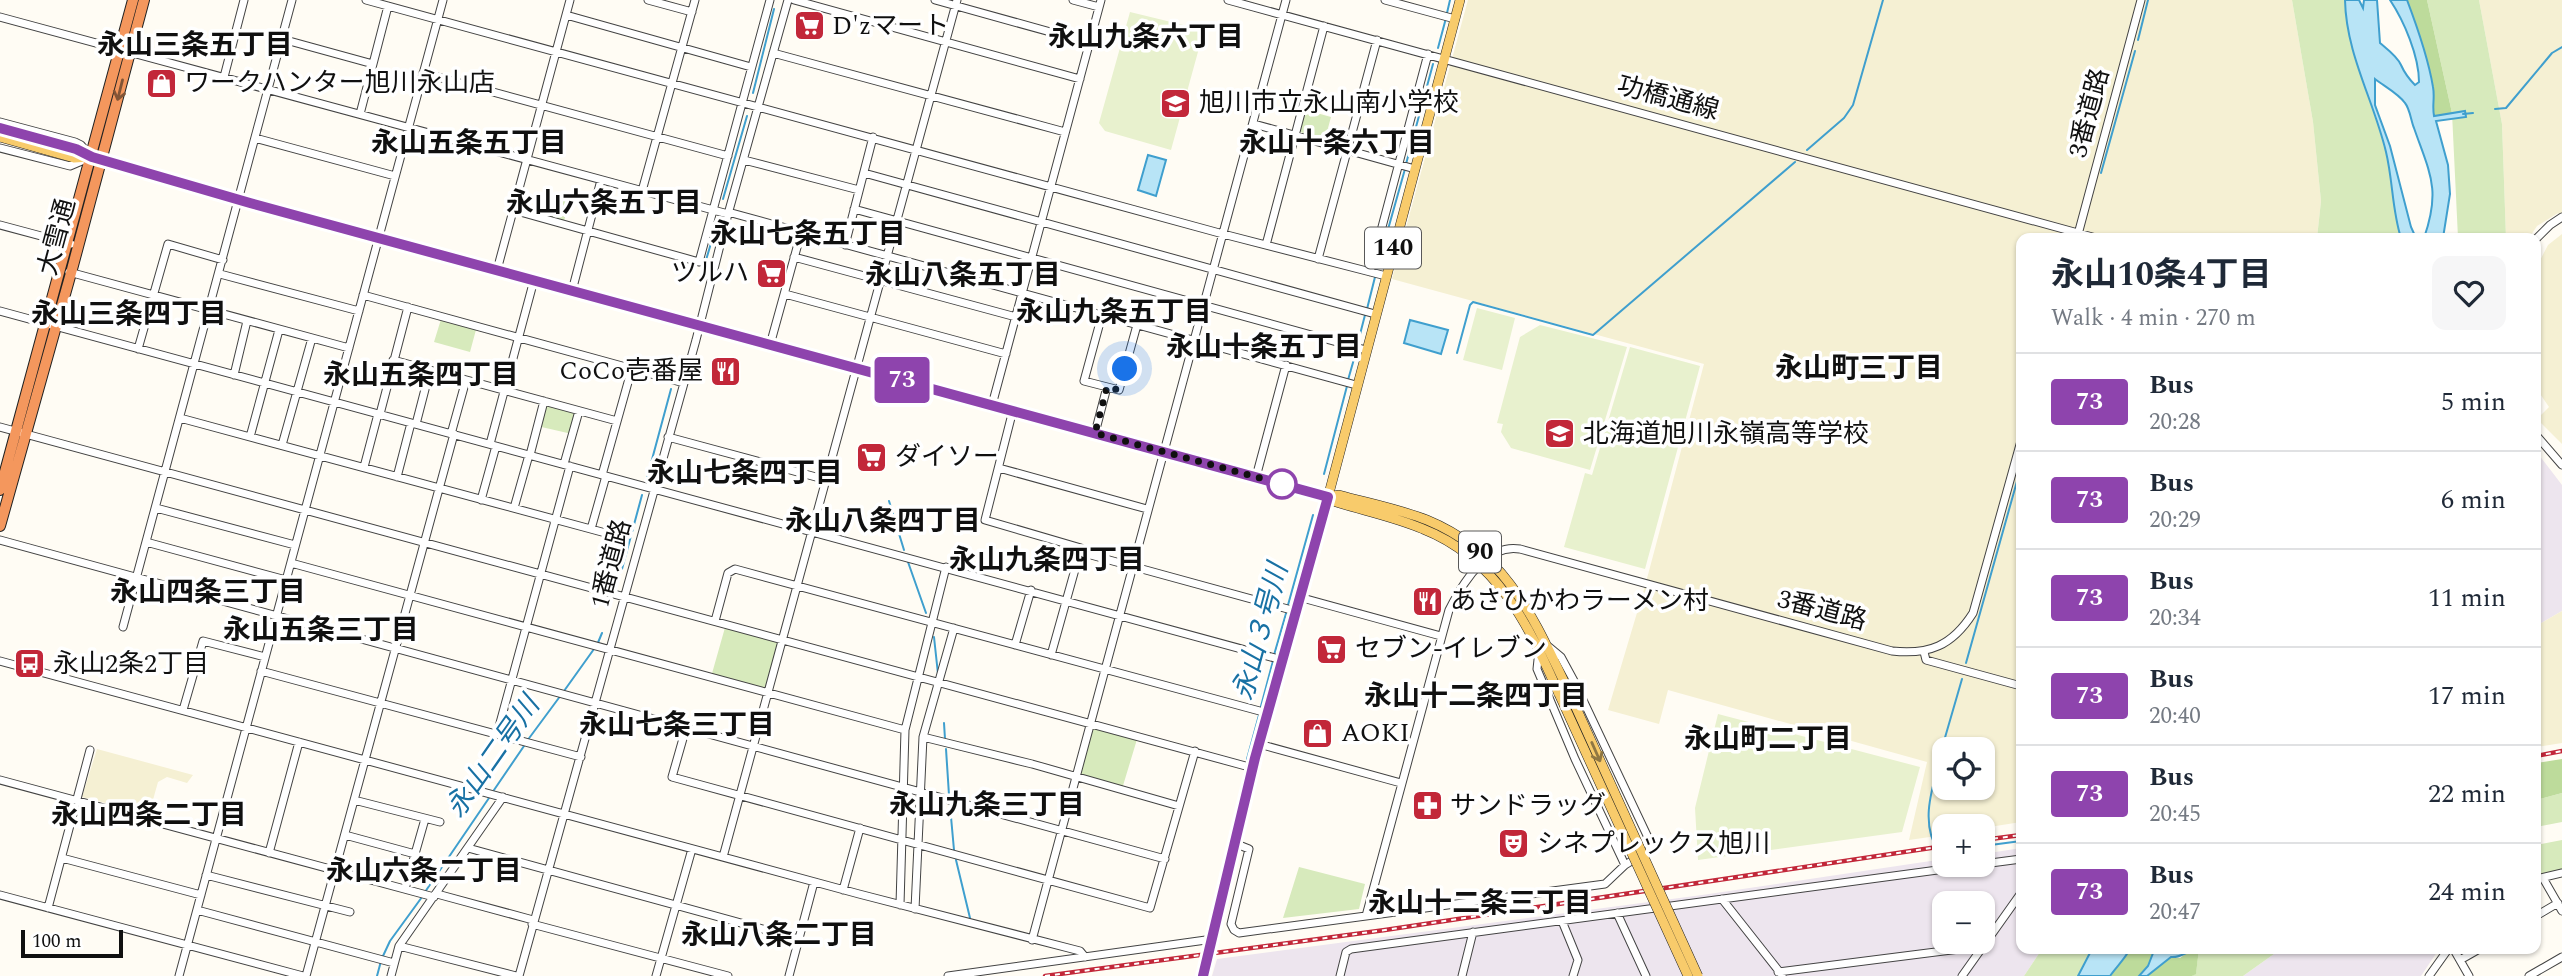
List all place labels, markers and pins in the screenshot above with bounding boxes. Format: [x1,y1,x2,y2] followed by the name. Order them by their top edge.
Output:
[832,6,949,46] place label: D'zマート
[792,9,826,43] supermarket icon: D'zマート
[184,63,495,103] place label: ワークハンター旭川永山店
[144,66,178,100] shop icon: ワークハンター旭川永山店
[1199,83,1459,123] place label: 旭川市立永山南小学校
[1159,86,1193,120] school or university icon: 旭川市立永山南小学校
[671,253,749,293] place label: ツルハ
[755,256,789,290] supermarket icon: ツルハ
[559,351,703,391] place label: CoCo壱番屋
[709,354,743,388] restaurant icon: CoCo壱番屋
[1583,414,1869,454] place label: 北海道旭川永嶺高等学校
[1543,417,1577,451] school or university icon: 北海道旭川永嶺高等学校
[895,437,999,477] place label: ダイソー
[855,440,889,474] supermarket icon: ダイソー
[1267,469,1297,499] unlabelled marker
[1450,581,1709,621] place label: あさひかわラーメン村
[1410,584,1444,618] restaurant icon: あさひかわラーメン村
[1355,629,1547,669] place label: セブン-イレブン
[1315,632,1349,666] supermarket icon: セブン-イレブン
[53,644,209,684] place label: 永山2条2丁目
[13,647,47,681] bus stop icon: 永山2条2丁目
[1341,713,1410,753] place label: AOKI
[1301,716,1335,750] shop icon: AOKI
[1450,786,1606,826] place label: サンドラッグ
[1410,789,1444,823] pharmacy icon: サンドラッグ
[1537,824,1770,864] place label: シネプレックス旭川
[1497,827,1531,861] theatre icon: シネプレックス旭川

